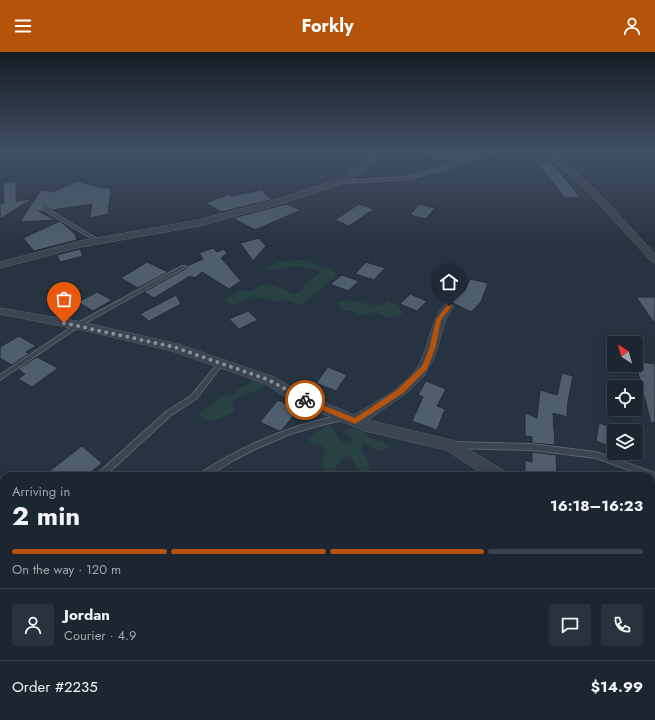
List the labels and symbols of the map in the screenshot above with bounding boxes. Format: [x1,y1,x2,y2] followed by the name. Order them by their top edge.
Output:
[432,265,466,306] pin
[47,282,81,323] pin
[607,336,643,372] north arrow
[285,380,325,420] courier

